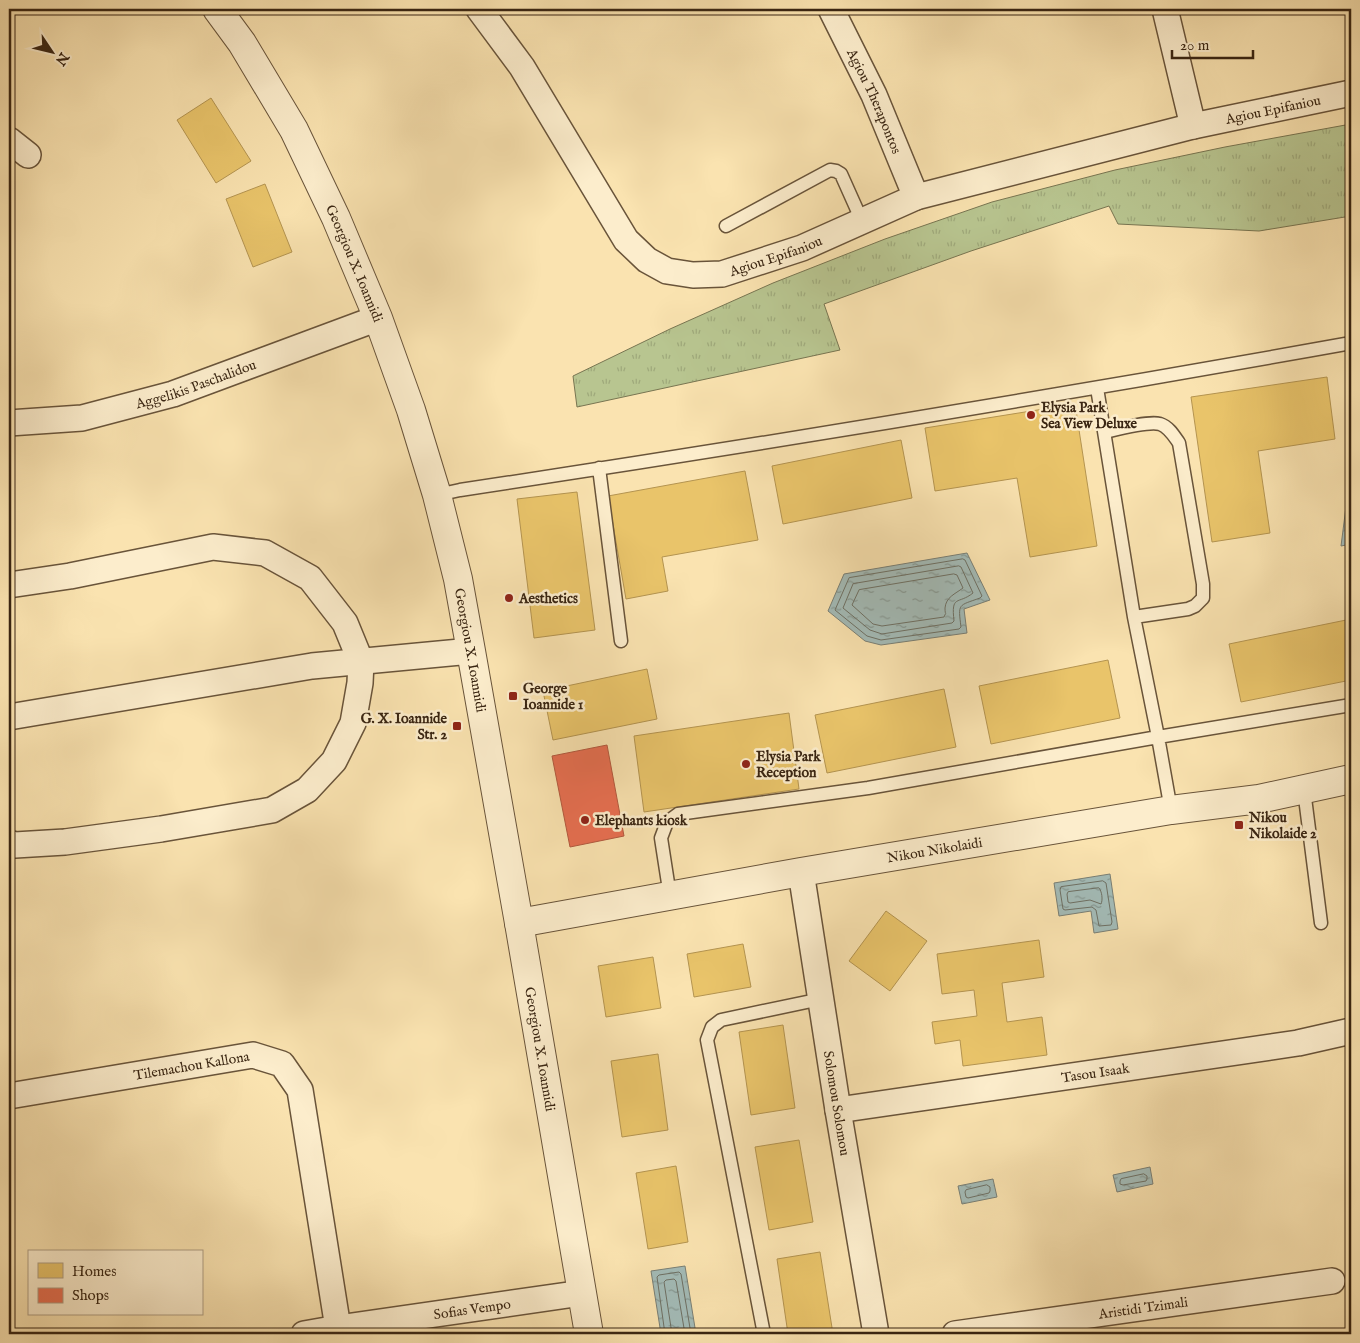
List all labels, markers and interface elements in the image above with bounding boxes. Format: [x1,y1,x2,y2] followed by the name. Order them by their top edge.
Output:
[28,28,78,78] north arrow
[1172,28,1254,60] scale bar
[1180,36,1210,55] text: 20 m
[842,45,905,157] street label: Agiou Therapontos
[51,48,73,69] text: N
[1223,92,1322,129] street label: Agiou Epifaniou
[321,202,387,325] street label: Georgiou X. Ioannidi
[727,232,825,281] street label: Agiou Epifaniou
[133,356,259,414] street label: Aggelikis Paschalidou
[1041,399,1138,433] place label: Elysia Park Sea View Deluxe
[1025,409,1037,421] marker: Elysia Park Sea View Deluxe
[450,587,490,714] street label: Georgiou X. Ioannidi
[518,590,578,608] place label: Aesthetics
[503,592,515,604] marker: Aesthetics
[523,680,583,714] place label: George Ioannide 1
[507,690,519,702] marker: George Ioannide 1
[361,710,448,744] place label: G. X. Ioannide Str. 2
[451,720,463,732] marker: G. X. Ioannide Str. 2
[756,748,821,782] place label: Elysia Park Reception
[740,758,752,770] marker: Elysia Park Reception
[1248,809,1317,843] place label: Nikou Nikolaide 2
[595,812,688,830] place label: Elephants kiosk
[579,814,591,826] marker: Elephants kiosk
[1233,819,1245,831] marker: Nikou Nikolaide 2
[886,834,984,867] street label: Nikou Nikolaidi
[520,986,559,1113] street label: Georgiou X. Ioannidi
[132,1048,252,1085] street label: Tilemachou Kallona
[819,1050,854,1157] street label: Solomou Solomou
[1060,1060,1131,1087] street label: Tasou Isaak
[28,1250,202,1316] legend
[72,1262,116,1281] text: Homes
[72,1286,109,1305] text: Shops
[1096,1293,1189,1324] street label: Aristidi Tzimali
[432,1295,512,1324] street label: Sofias Vempo

